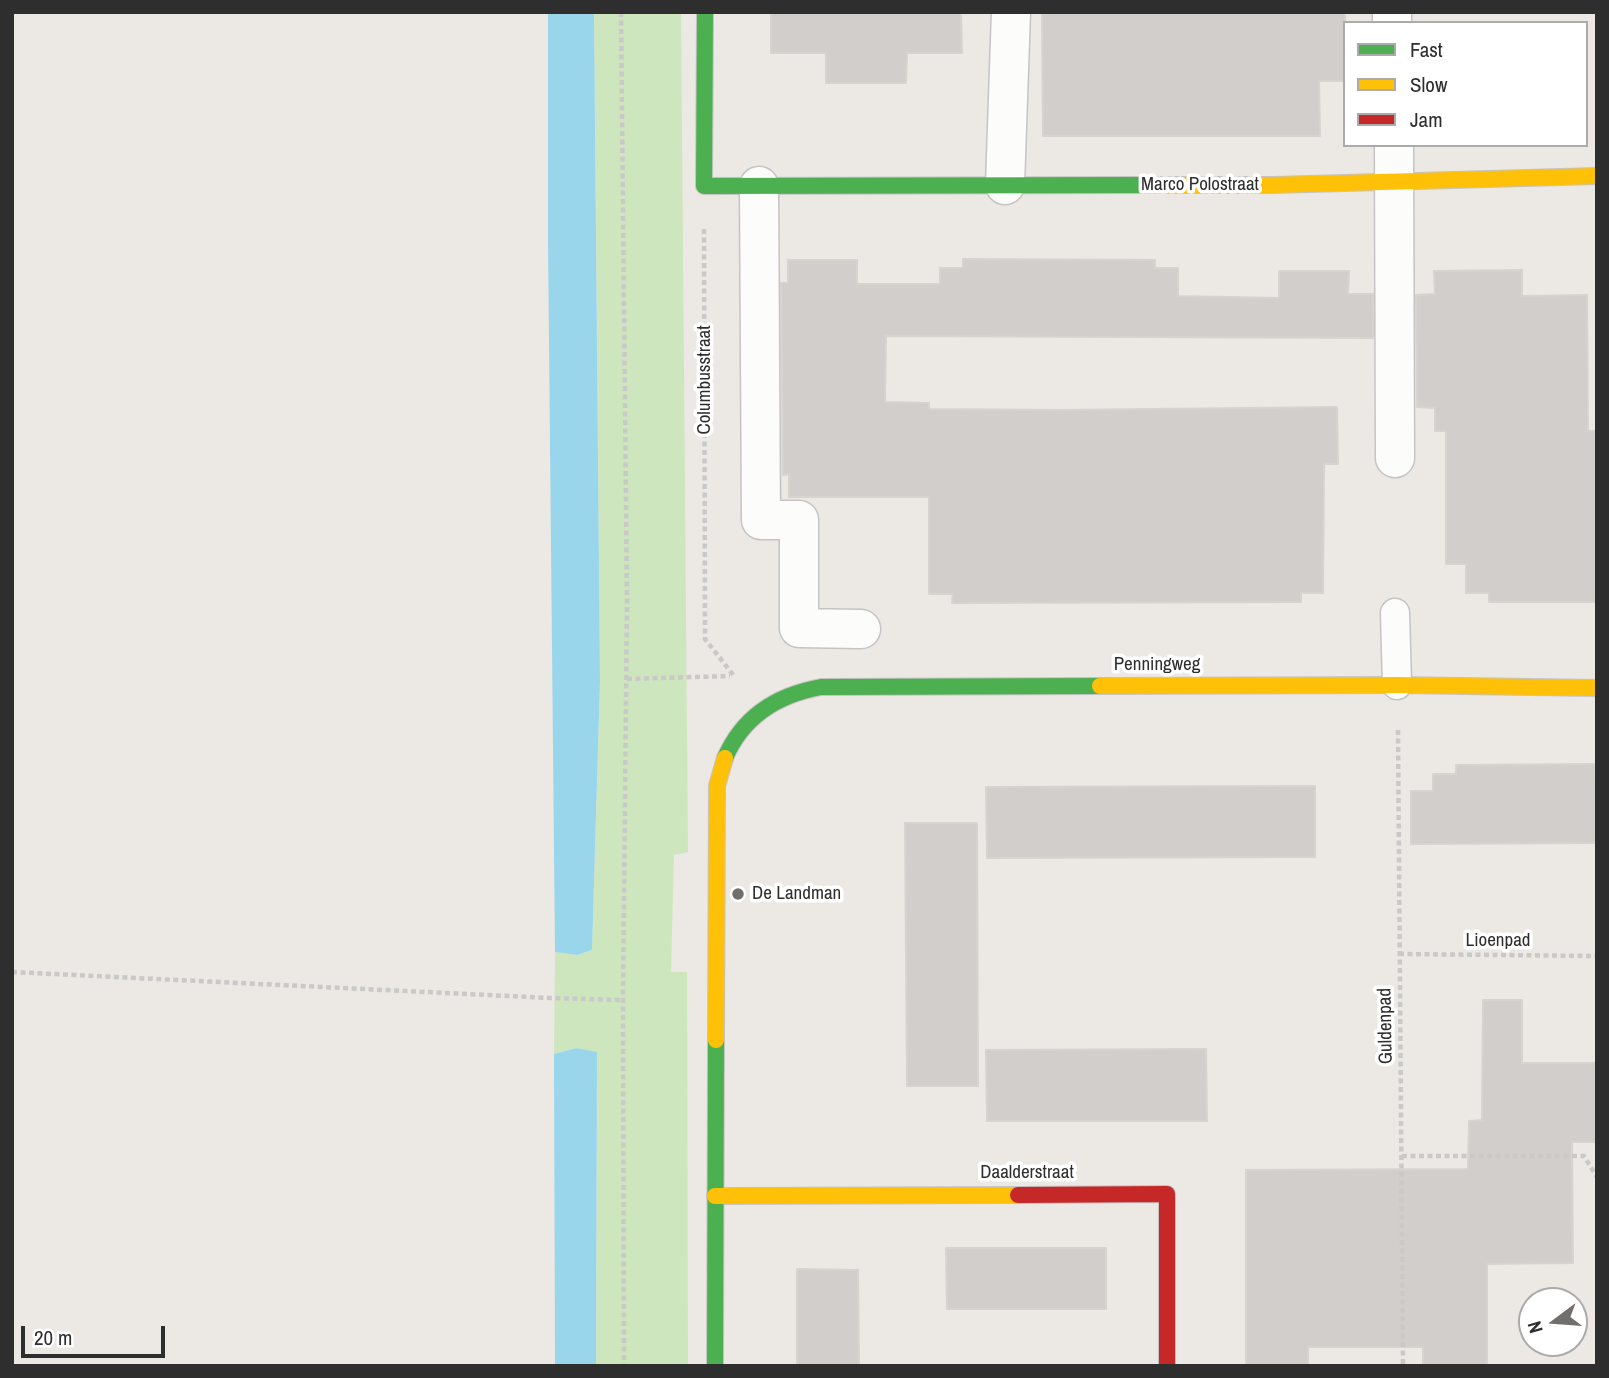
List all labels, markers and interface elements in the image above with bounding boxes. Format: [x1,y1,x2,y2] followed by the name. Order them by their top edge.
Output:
[1343,21,1588,147] legend
[1410,35,1443,64] text: Fast
[1410,70,1447,99] text: Slow
[1410,105,1443,134] text: Jam
[1141,174,1259,196] street label: Marco Polostraat
[694,325,716,435] street label: Columbusstraat
[1114,654,1200,676] street label: Penningweg
[752,883,841,905] place label: De Landman
[730,886,746,902] marker: De Landman
[1466,930,1530,952] street label: Lioenpad
[1374,988,1398,1064] street label: Guldenpad
[980,1162,1074,1184] street label: Daalderstraat
[1518,1287,1588,1357] north arrow
[24,1312,168,1356] scale bar
[1521,1318,1549,1336] text: N
[34,1323,72,1352] text: 20 m

